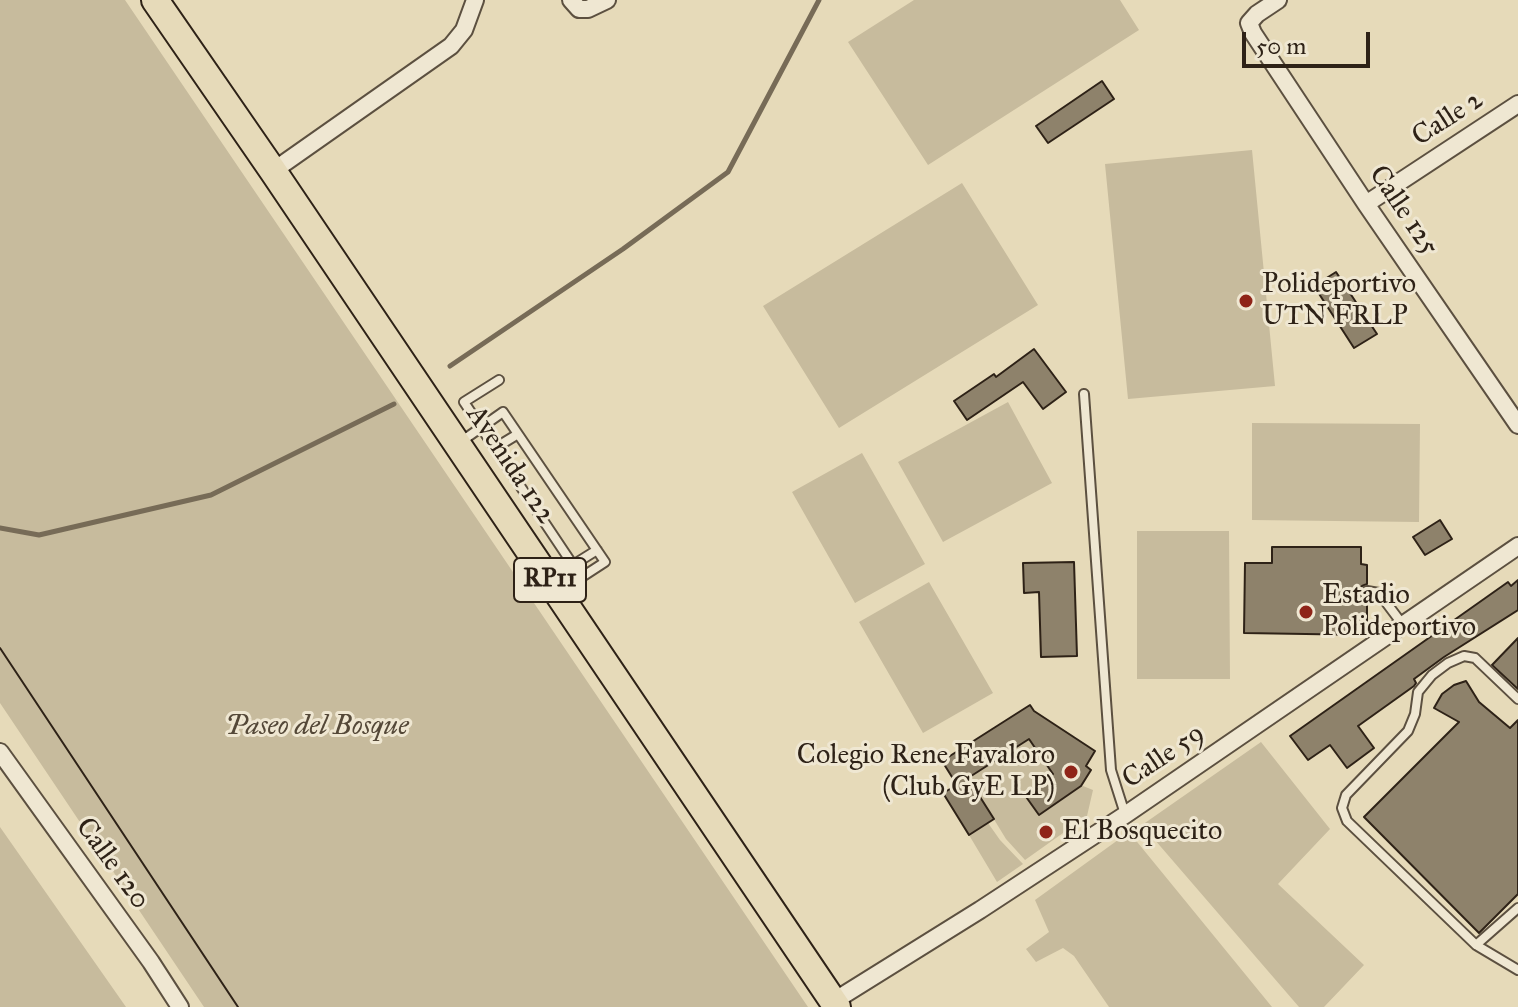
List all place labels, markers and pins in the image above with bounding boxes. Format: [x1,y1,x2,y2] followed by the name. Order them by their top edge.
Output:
[1262,268,1416,334] place label: Polideportivo UTN FRLP
[1237,292,1255,310] marker: Polideportivo UTN FRLP
[1322,579,1476,645] place label: Estadio Polideportivo
[1297,603,1315,621] marker: Estadio Polideportivo
[797,739,1055,805] place label: Colegio Rene Favaloro (Club GyE LP)
[1062,763,1080,781] marker: Colegio Rene Favaloro (Club GyE LP)
[1062,815,1222,849] place label: El Bosquecito
[1037,823,1055,841] marker: El Bosquecito

